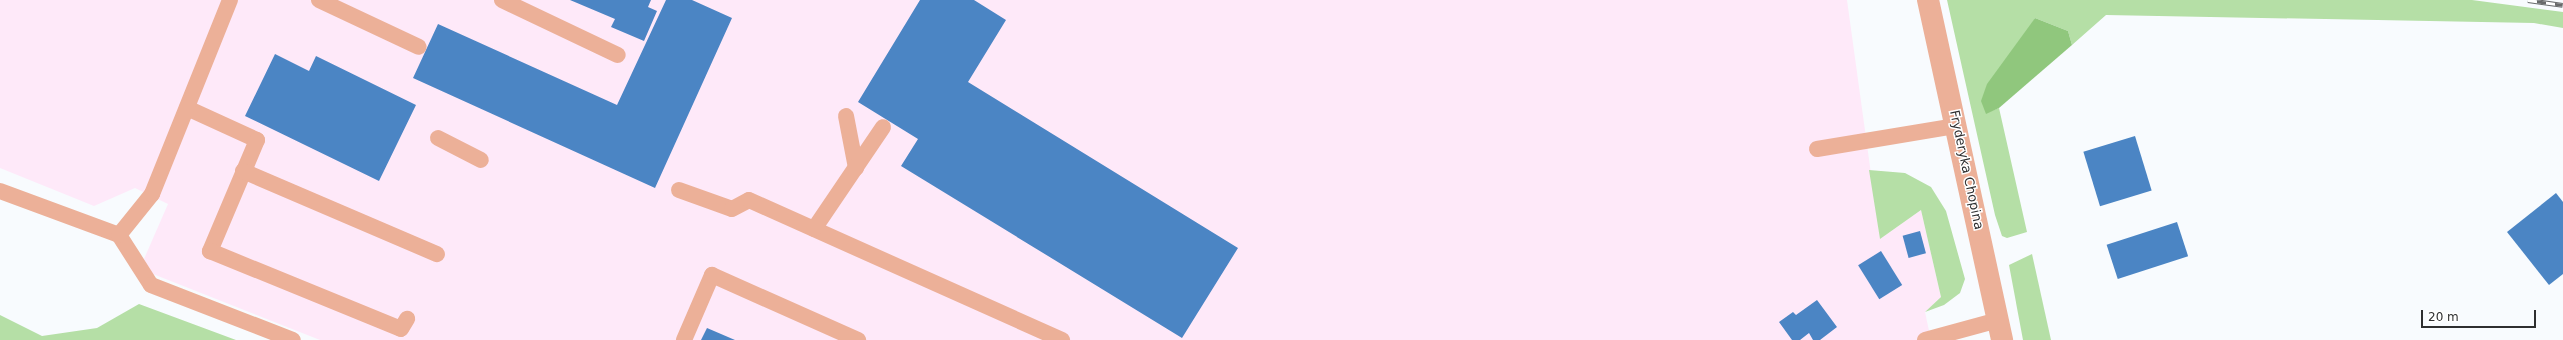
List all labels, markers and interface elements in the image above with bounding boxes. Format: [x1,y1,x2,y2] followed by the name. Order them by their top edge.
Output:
[1946,109,1986,231] street label: Fryderyka Chopina
[2423,302,2538,328] scale bar
[2428,310,2459,324] text: 20 m

